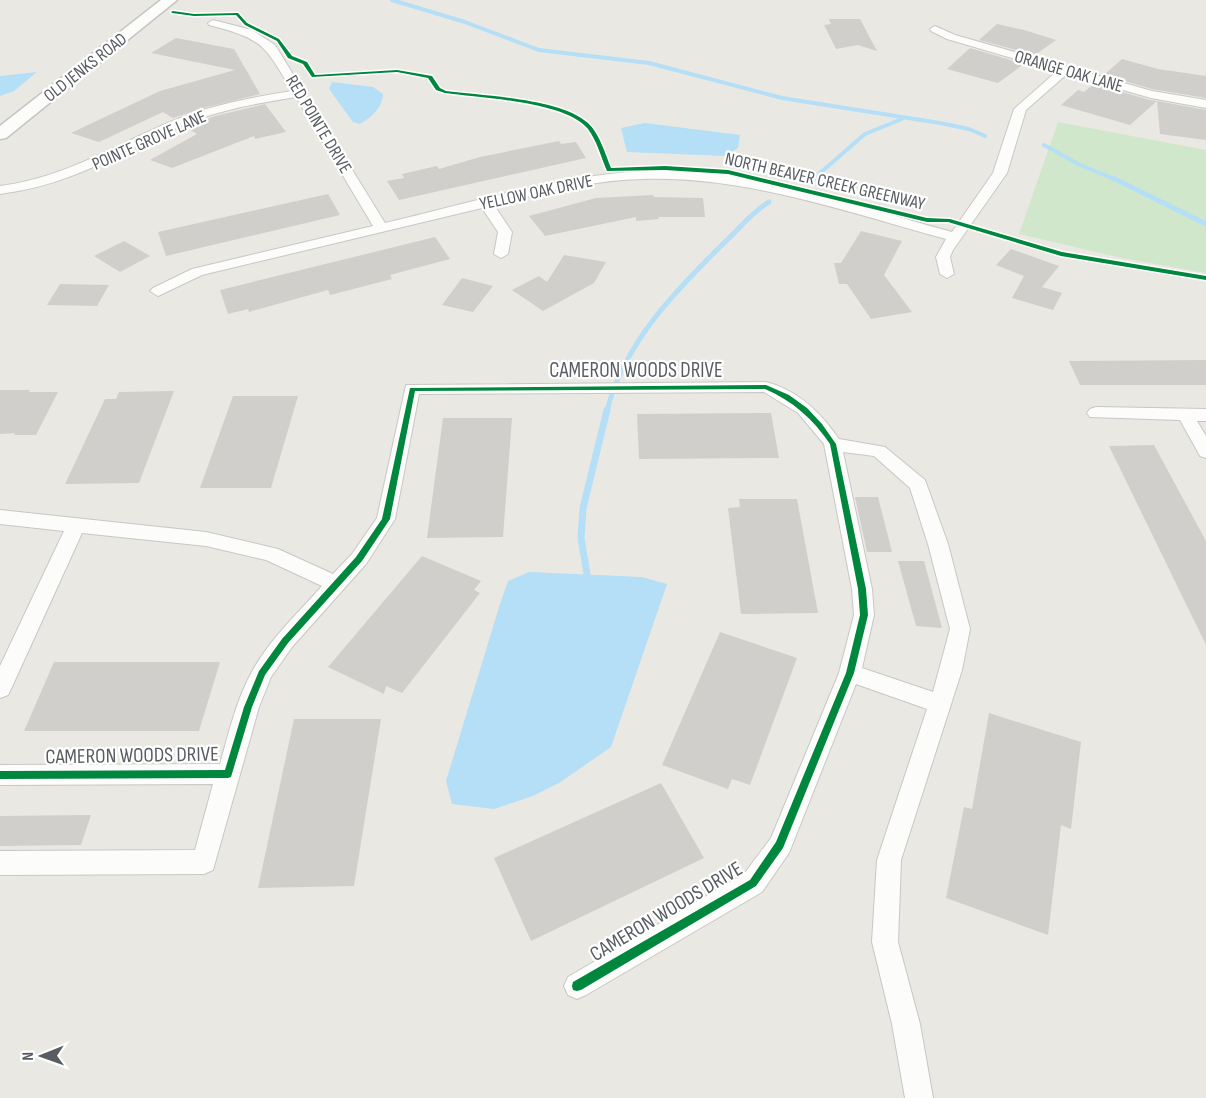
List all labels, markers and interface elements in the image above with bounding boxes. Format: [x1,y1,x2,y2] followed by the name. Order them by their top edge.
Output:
[40,28,131,106] street label: OLD JENKS ROAD
[1012,46,1126,97] street label: ORANGE OAK LANE
[281,71,356,177] street label: RED POINTE DRIVE
[89,106,209,175] street label: POINTE GROVE LANE
[723,148,927,215] street label: NORTH BEAVER CREEK GREENWAY
[478,170,595,215] street label: YELLOW OAK DRIVE
[549,358,723,383] street label: CAMERON WOODS DRIVE
[45,741,219,770] street label: CAMERON WOODS DRIVE
[585,856,747,967] street label: CAMERON WOODS DRIVE
[12,1026,72,1086] north arrow
[19,1052,38,1061] text: N

